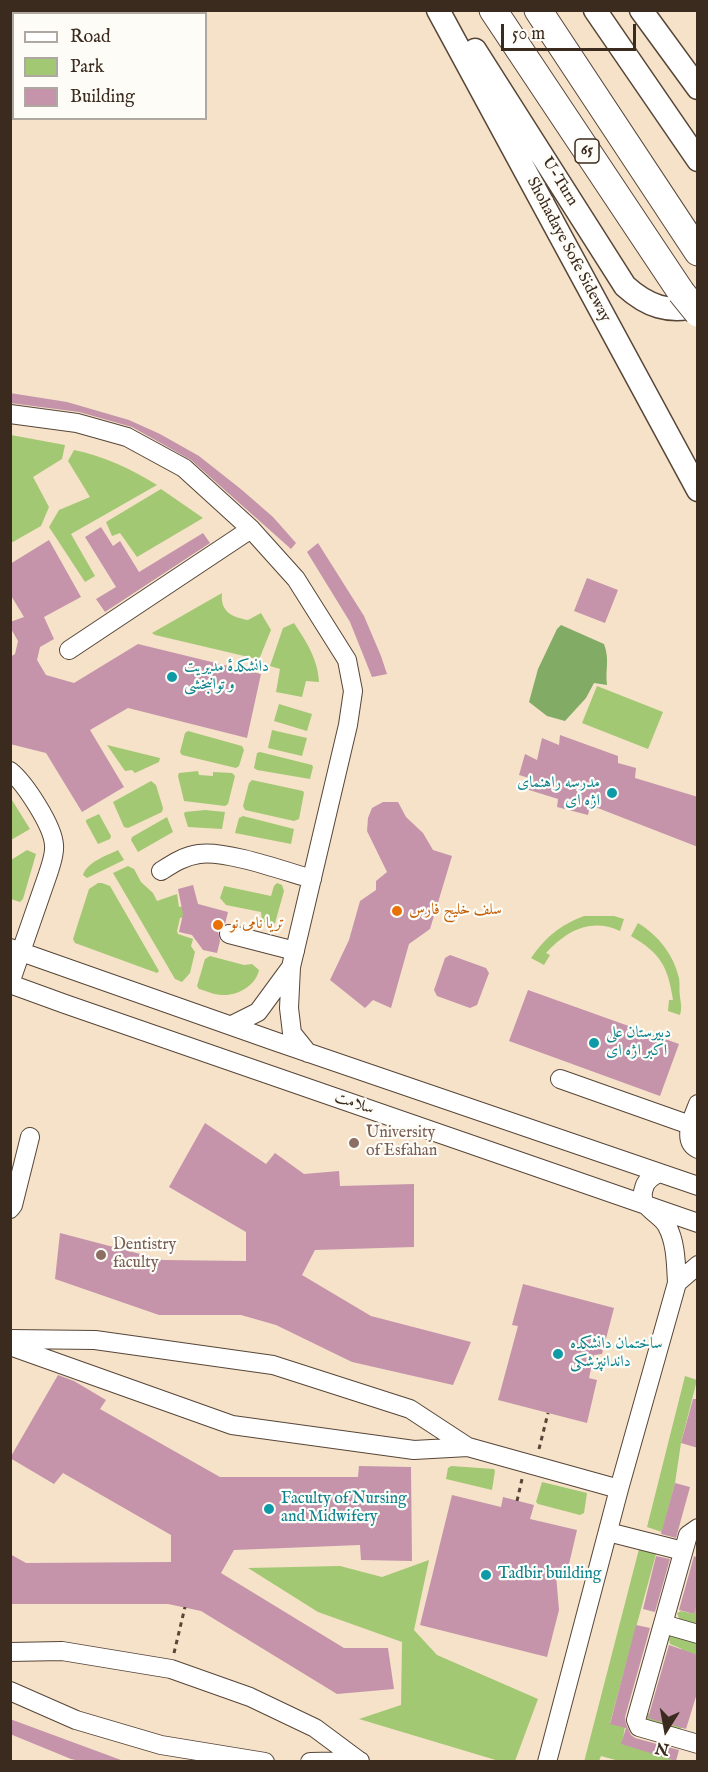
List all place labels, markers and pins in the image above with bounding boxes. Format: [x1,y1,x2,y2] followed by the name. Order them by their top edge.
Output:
[184,658,269,696] place label: دانشکدهٔ مدیریت و توانبخشی
[165,670,179,684] marker: دانشکدهٔ مدیریت و توانبخشی
[517,774,600,812] place label: مدرسه راهنمای اژه ای
[605,786,619,800] marker: مدرسه راهنمای اژه ای
[409,901,502,921] place label: سلف خلیج فارس
[390,904,404,918] marker: سلف خلیج فارس
[230,915,284,935] place label: تریا نامی نو
[211,918,225,932] marker: تریا نامی نو
[606,1024,671,1062] place label: دبیرستان علی اکبر اژه ای
[587,1036,601,1050] marker: دبیرستان علی اکبر اژه ای
[366,1124,437,1162] place label: University of Esfahan
[347,1136,361,1150] marker: University of Esfahan
[113,1236,176,1274] place label: Dentistry faculty
[94,1248,108,1262] marker: Dentistry faculty
[570,1335,663,1373] place label: ساختمان دانشکده داندانپزشکی
[551,1347,565,1361] marker: ساختمان دانشکده داندانپزشکی
[281,1490,407,1528] place label: Faculty of Nursing and Midwifery
[262,1502,276,1516] marker: Faculty of Nursing and Midwifery
[498,1565,601,1585] place label: Tadbir building
[479,1568,493,1582] marker: Tadbir building

